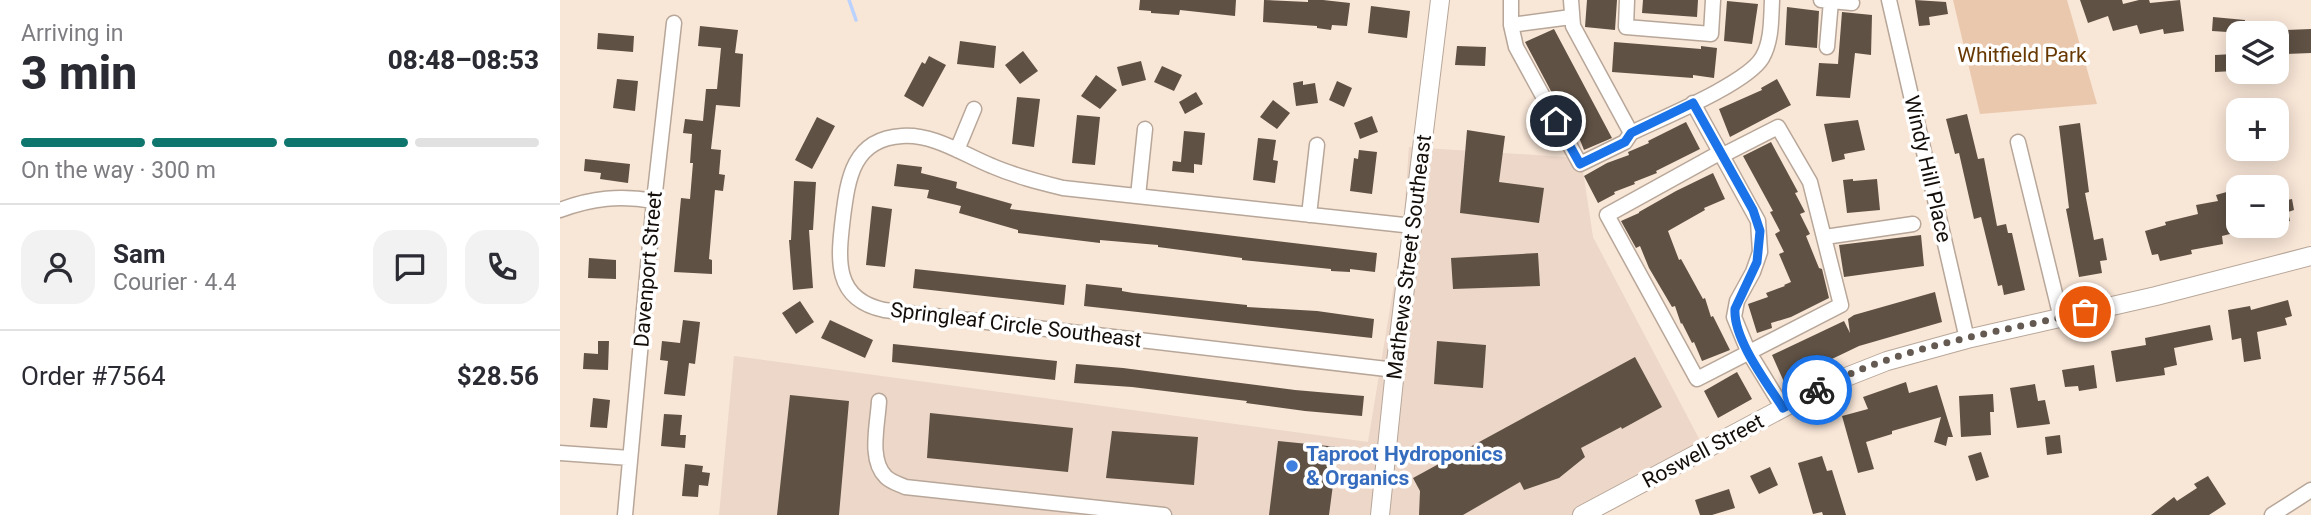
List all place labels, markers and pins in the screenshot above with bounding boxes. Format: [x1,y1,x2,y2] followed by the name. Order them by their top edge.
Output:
[1526,91,1586,151] pin
[2055,282,2115,342] pin
[1306,442,1503,490] place label: Taproot Hydroponics & Organics
[1284,458,1300,474] marker: Taproot Hydroponics & Organics

